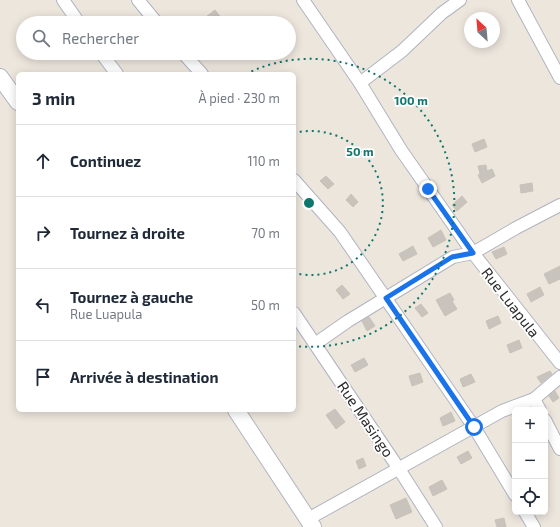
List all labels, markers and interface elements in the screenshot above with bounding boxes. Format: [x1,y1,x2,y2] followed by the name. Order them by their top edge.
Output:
[464,12,500,48] north arrow
[16,16,296,60] search box
[30,27,52,49] icon: search
[62,29,139,47] text: Rechercher
[32,88,75,108] text: 3 min
[199,90,280,106] text: À pied · 230 m
[394,93,428,107] text: 100 m
[346,144,374,158] text: 50 m
[32,150,54,172] icon: ahead
[70,152,141,170] text: Continuez
[248,153,280,169] text: 110 m
[419,180,437,198] route end
[302,196,316,210] centre of rings
[32,222,54,244] icon: right
[70,224,185,242] text: Tournez à droite
[251,225,280,241] text: 70 m
[478,263,544,341] street label: Rue Luapula
[70,288,193,306] text: Tournez à gauche
[32,294,54,316] icon: left
[251,297,280,313] text: 50 m
[70,306,143,322] text: Rue Luapula
[32,366,54,388] icon: arrive
[70,368,218,386] text: Arrivée à destination
[334,378,398,460] street label: Rue Masingo
[512,407,548,515] map controls
[512,407,548,443] button: +
[465,418,483,436] route start
[512,443,548,479] button: −
[512,479,548,515] button: locate

